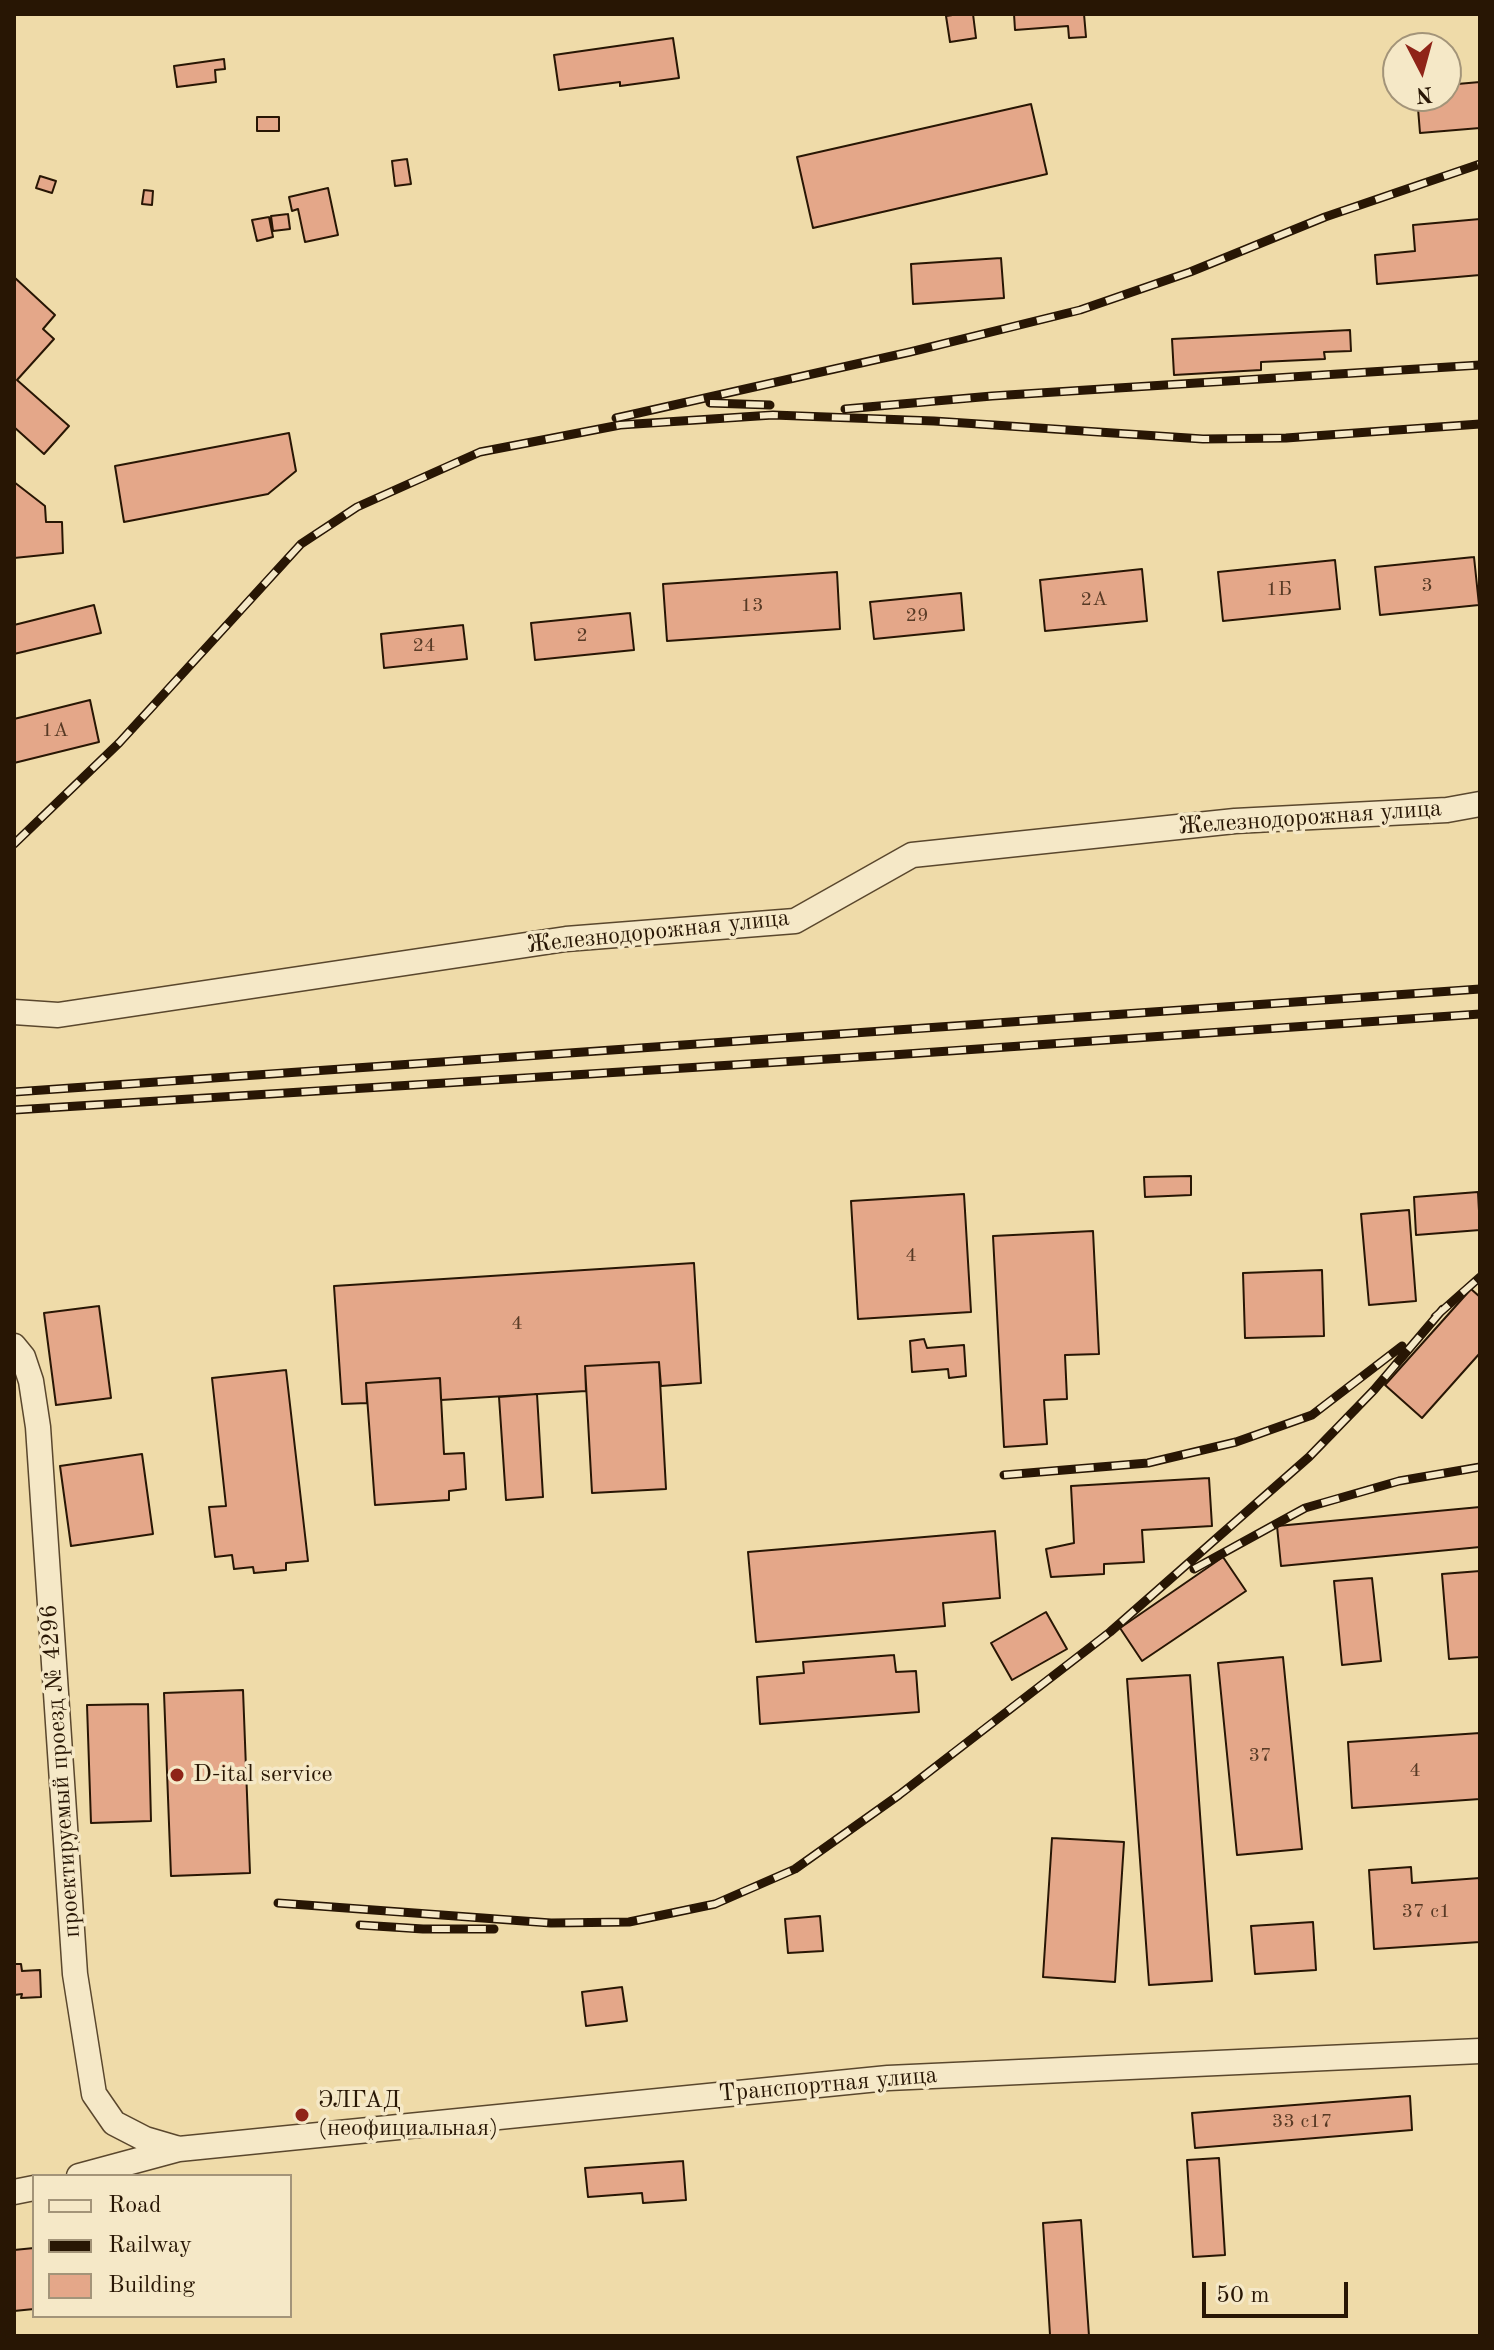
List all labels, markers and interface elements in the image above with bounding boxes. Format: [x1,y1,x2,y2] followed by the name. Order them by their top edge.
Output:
[1382,32,1462,112] north arrow
[1415,82,1434,106] text: N
[1421,574,1433,598] house number: 3
[1266,578,1292,602] house number: 1Б
[1081,588,1107,612] house number: 2А
[740,594,764,618] house number: 13
[905,604,929,628] house number: 29
[576,624,588,648] house number: 2
[412,634,436,658] house number: 24
[42,719,68,743] house number: 1А
[1177,794,1443,842] street label: Железнодорожная улица
[525,904,791,960] street label: Железнодорожная улица
[905,1244,917,1268] house number: 4
[511,1312,523,1336] house number: 4
[35,1603,87,1939] street label: проектируемый проезд № 4296
[1248,1744,1272,1768] house number: 37
[1409,1759,1421,1783] house number: 4
[193,1761,333,1789] place label: D-ital service
[168,1766,186,1784] marker: D-ital service
[1401,1900,1451,1924] house number: 37 с1
[717,2061,939,2109] street label: Транспортная улица
[318,2087,498,2143] place label: ЭЛГАД (неофициальная)
[293,2106,311,2124] marker: ЭЛГАД (неофициальная)
[1272,2110,1332,2134] house number: 33 с17
[32,2174,292,2318] legend
[108,2194,161,2218] text: Road
[108,2234,192,2258] text: Railway
[1206,2266,1352,2316] scale bar
[108,2274,195,2298] text: Building
[1216,2284,1270,2308] text: 50 m

